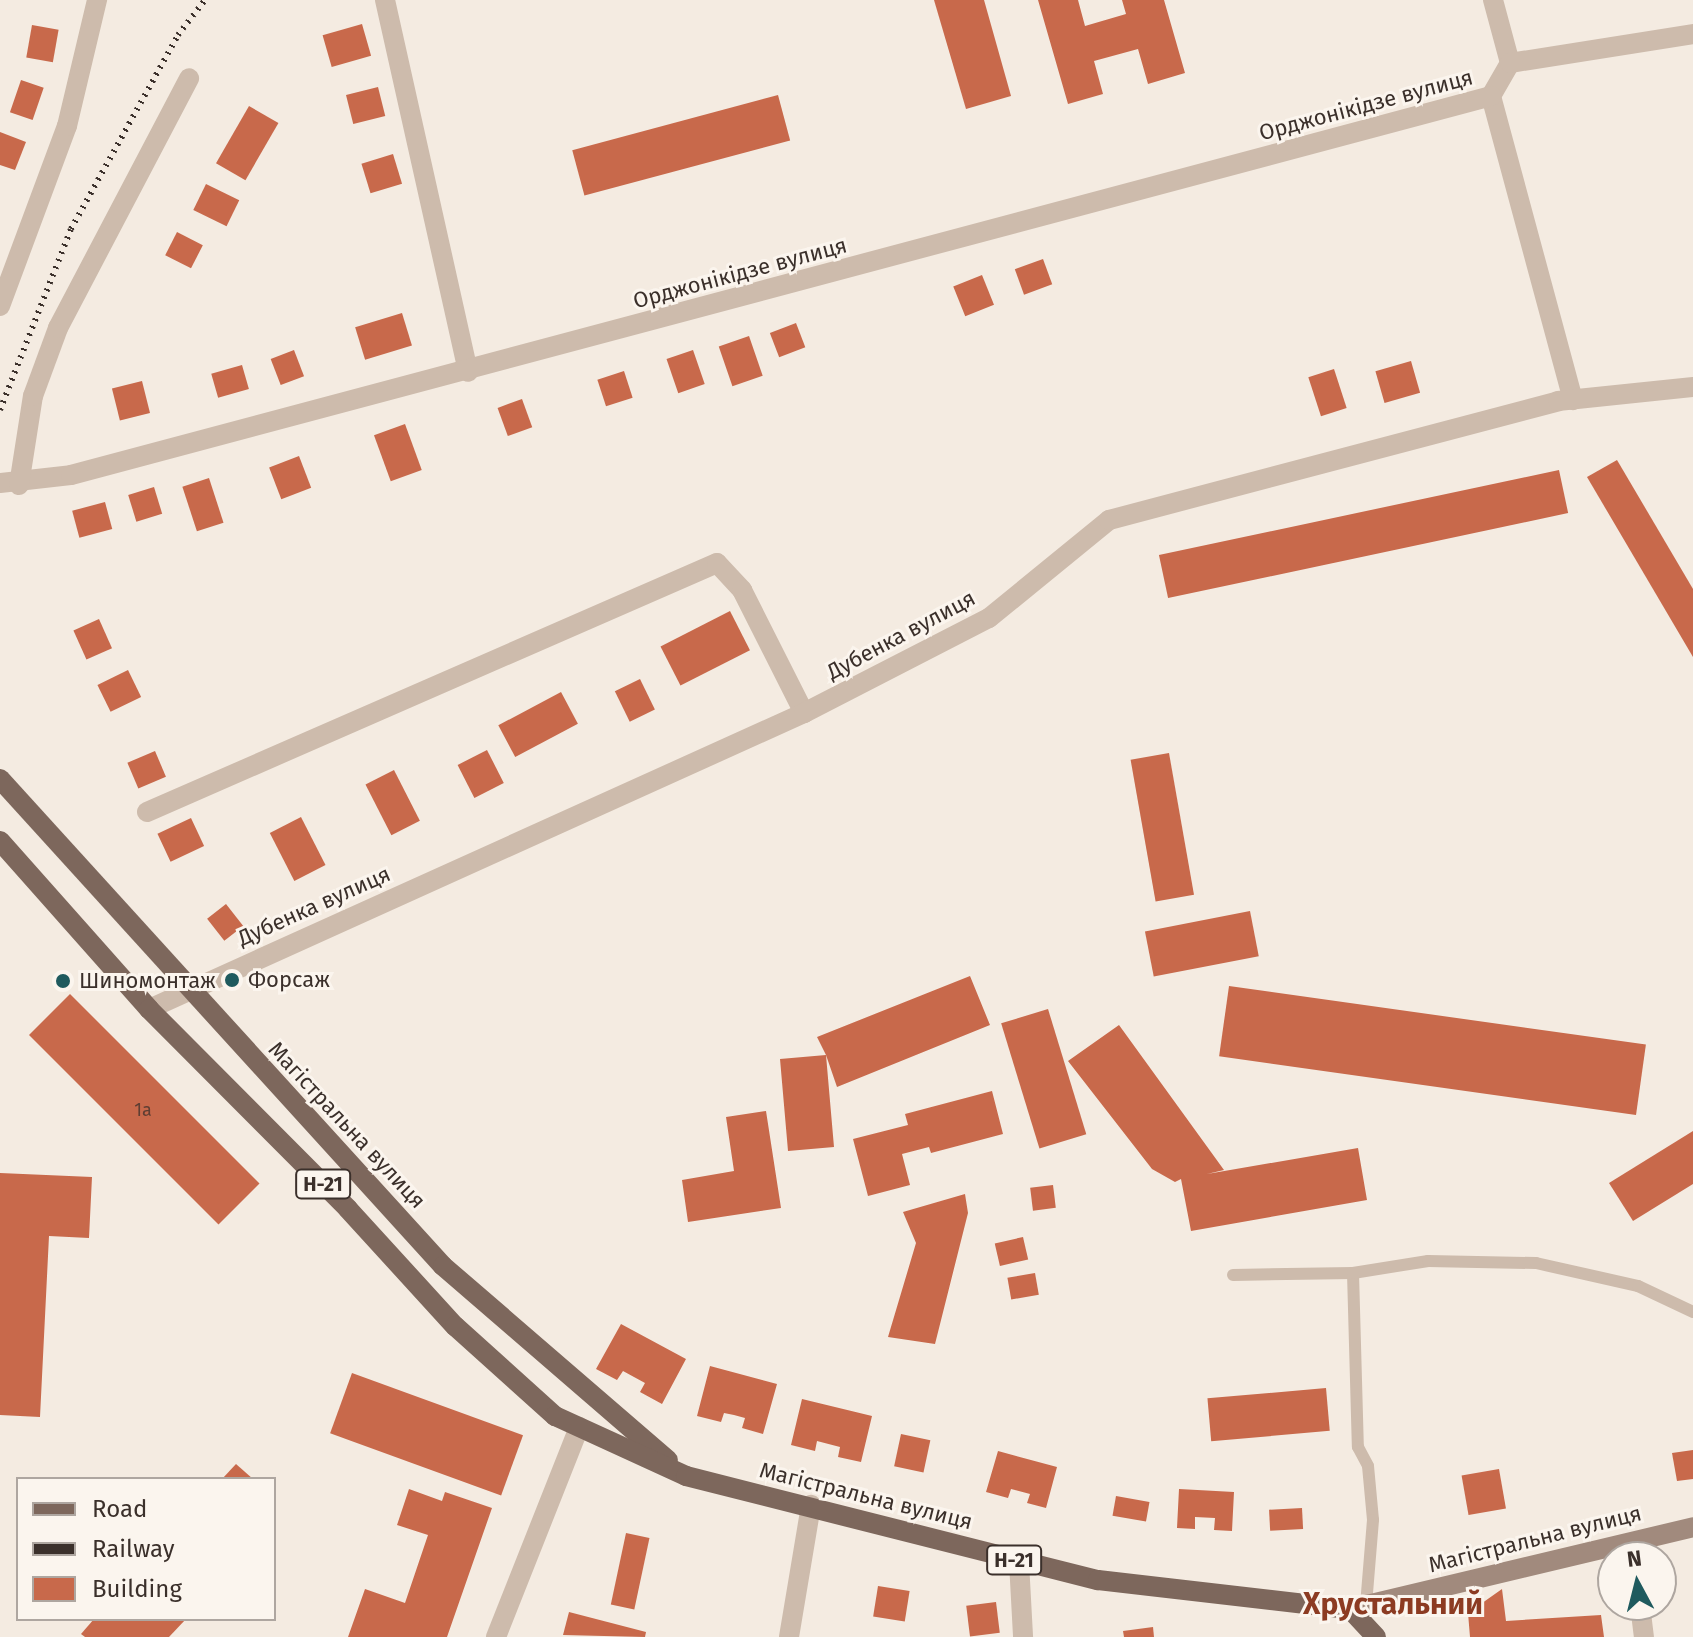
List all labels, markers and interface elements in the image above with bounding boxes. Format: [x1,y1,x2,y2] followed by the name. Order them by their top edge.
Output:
[1256,64,1476,146] street label: Орджонікідзе вулиця
[630,232,850,314] street label: Орджонікідзе вулиця
[822,585,980,685] street label: Дубенка вулиця
[234,861,394,951] street label: Дубенка вулиця
[248,967,330,993] place label: Форсаж
[79,968,216,994] place label: Шиномонтаж
[223,971,241,989] marker: Форсаж
[54,972,72,990] marker: Шиномонтаж
[263,1036,431,1214] street label: Магістральна вулиця
[134,1099,152,1121] house number: 1а
[295,1168,351,1200] road number: Н-21
[757,1457,975,1535] street label: Магістральна вулиця
[16,1477,276,1621] legend
[92,1495,147,1523] text: Road
[1426,1500,1644,1578] street label: Магістральна вулиця
[92,1535,175,1563] text: Railway
[1597,1541,1677,1621] north arrow
[986,1544,1042,1576] road number: Н-21
[1625,1544,1643,1573] text: N
[92,1575,182,1603] text: Building
[1303,1586,1483,1622] district label: Хрустальний

